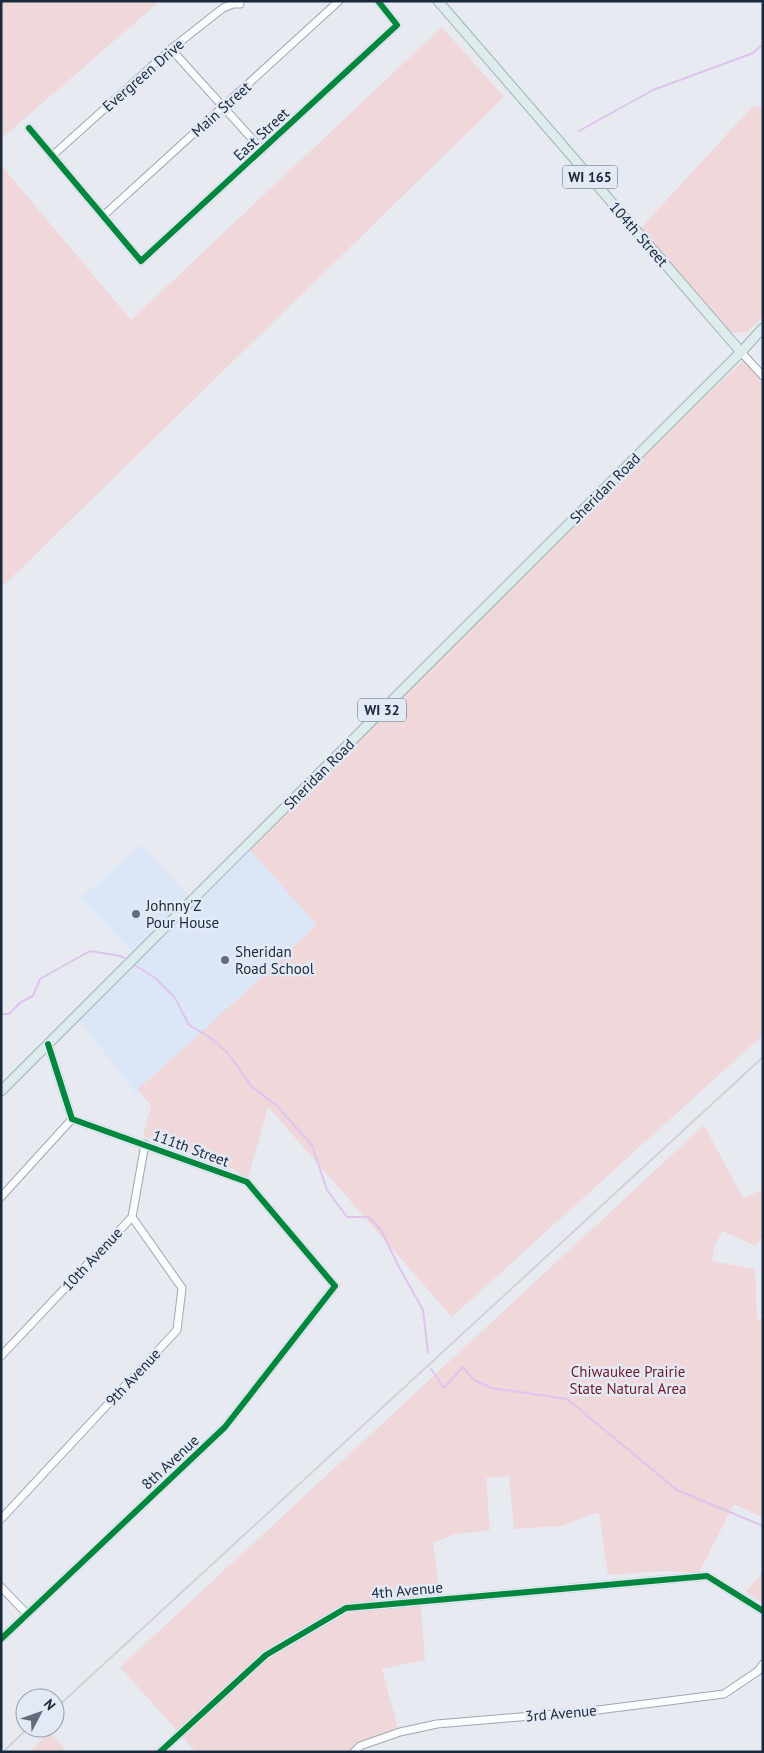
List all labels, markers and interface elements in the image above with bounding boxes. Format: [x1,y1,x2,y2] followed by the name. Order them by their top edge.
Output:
[98,34,188,116] street label: Evergreen Drive
[187,77,255,141] street label: Main Street
[229,103,293,165] street label: East Street
[562,166,618,188] road number: WI 165
[606,198,672,270] street label: 104th Street
[566,449,644,527] street label: Sheridan Road
[358,698,406,722] road number: WI 32
[280,735,358,813] street label: Sheridan Road
[145,896,219,932] place label: Johnny'Z Pour House
[130,908,142,920] marker: Johnny'Z Pour House
[235,942,315,978] place label: Sheridan Road School
[219,954,231,966] marker: Sheridan Road School
[150,1125,232,1171] street label: 111th Street
[58,1223,126,1295] street label: 10th Avenue
[102,1344,164,1410] street label: 9th Avenue
[569,1362,687,1398] park label: Chiwaukee Prairie State Natural Area
[137,1431,203,1493] street label: 8th Avenue
[370,1577,444,1603] street label: 4th Avenue
[15,1688,65,1738] north arrow
[40,1695,60,1714] text: N
[524,1700,598,1726] street label: 3rd Avenue

